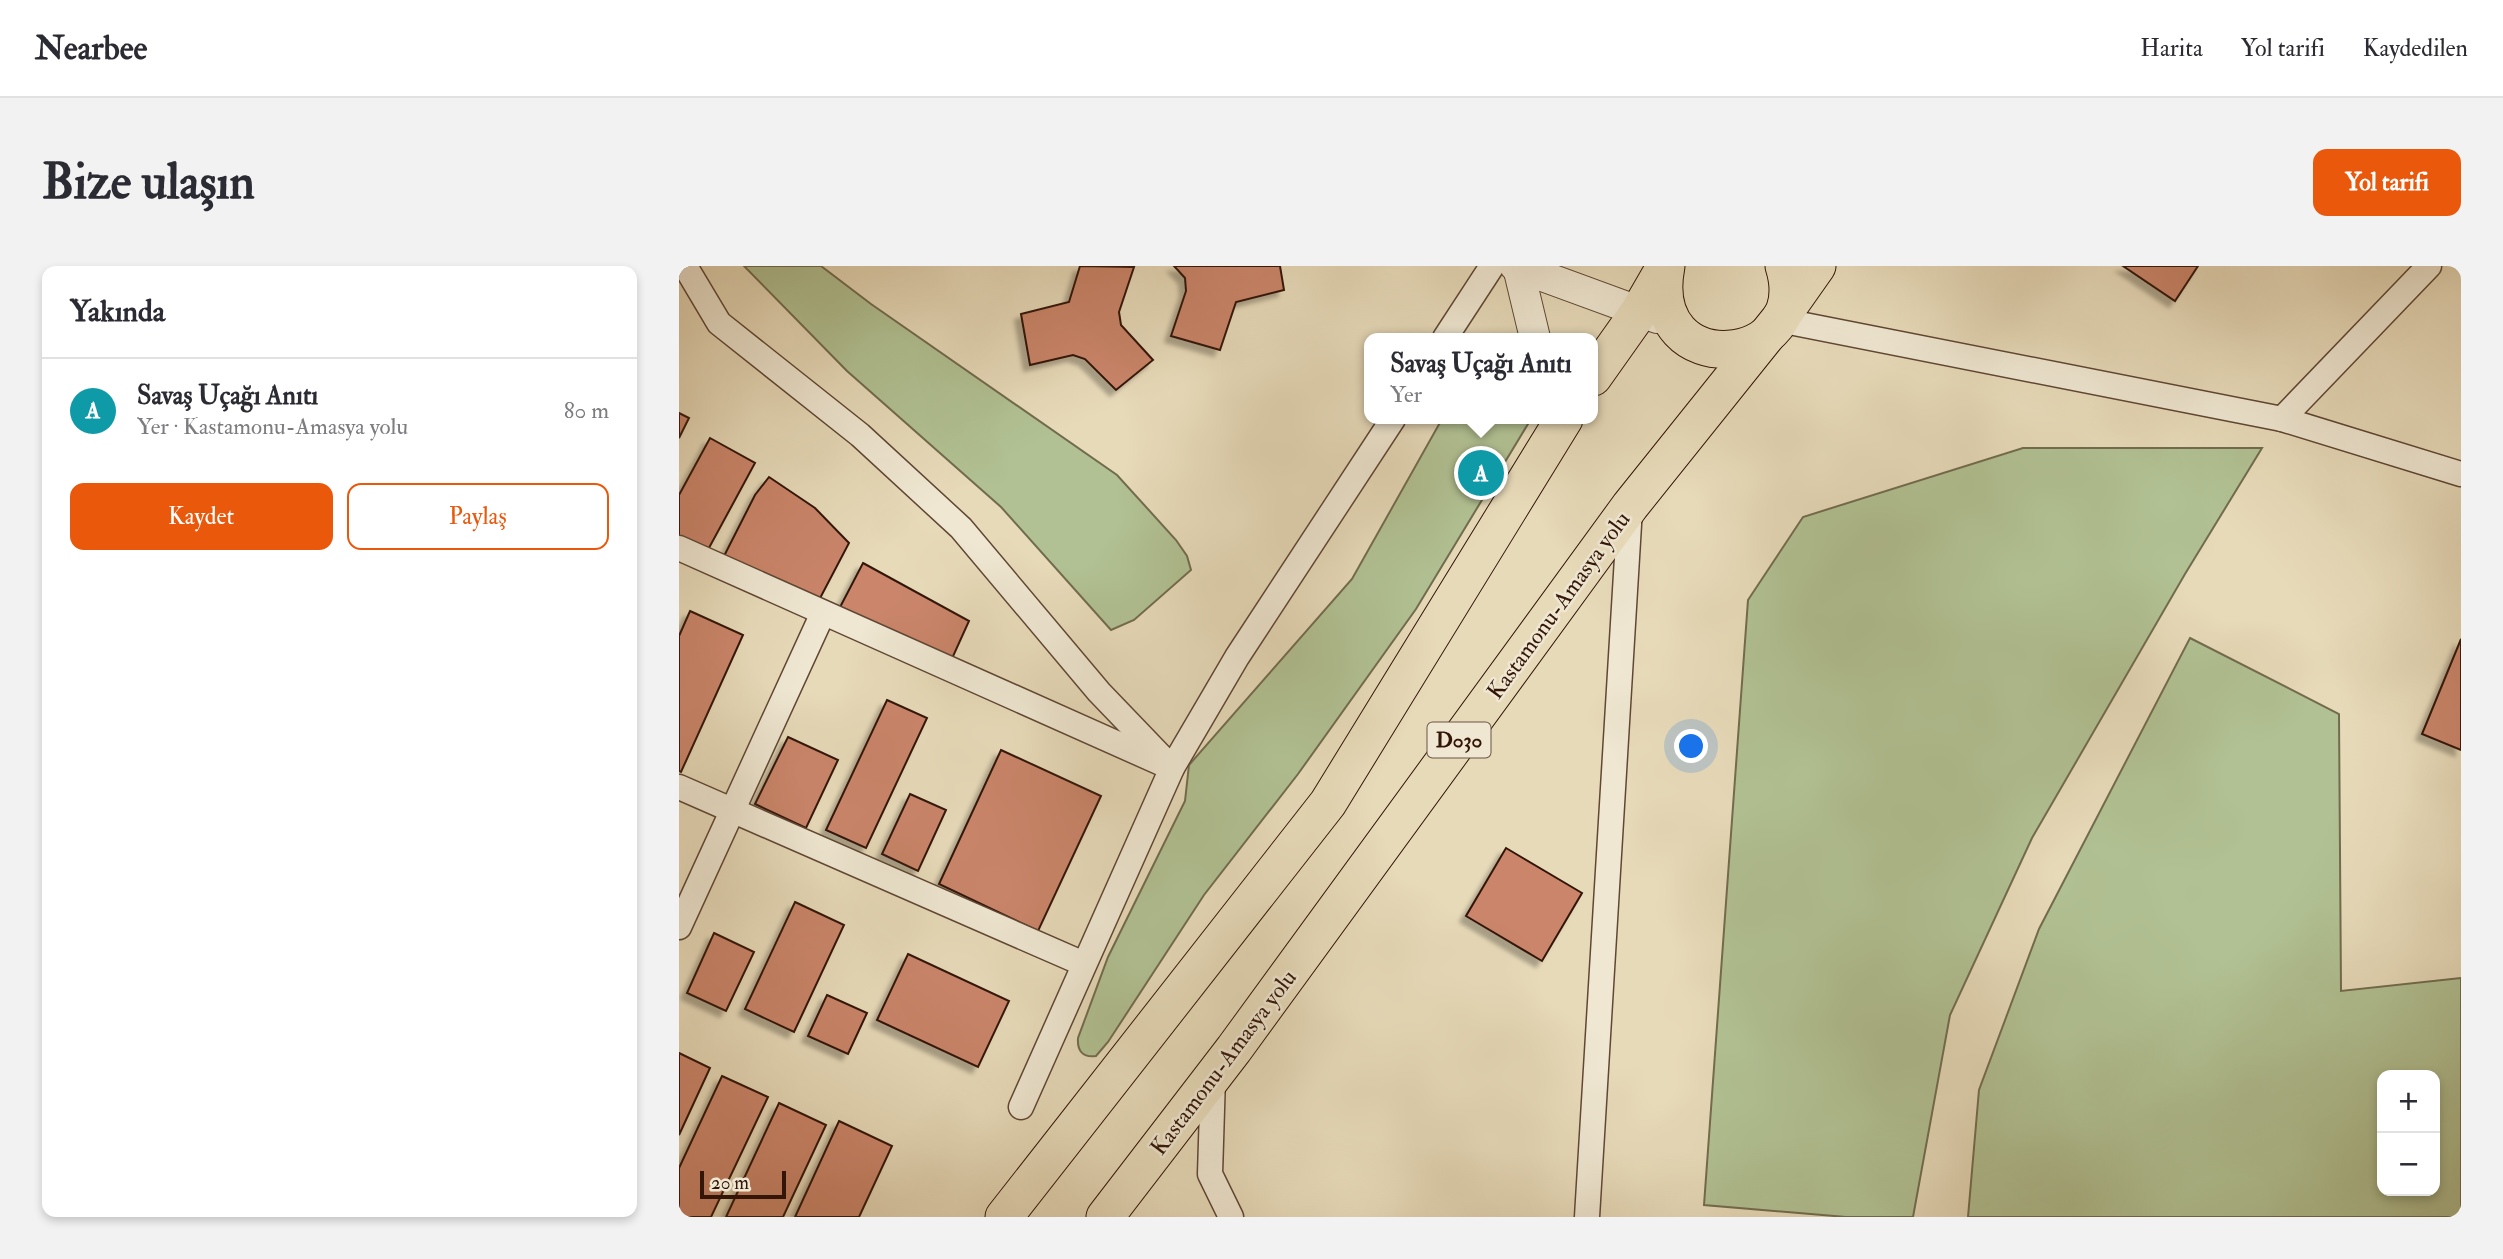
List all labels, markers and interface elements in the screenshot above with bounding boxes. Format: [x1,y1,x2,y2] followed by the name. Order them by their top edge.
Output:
[35,28,147,69] text: Nearbee
[2140,33,2203,64] text: Harita
[2241,33,2325,64] text: Yol tarifi
[2363,33,2468,64] text: Kaydedilen
[2313,149,2461,216] button: Yol tarifi
[42,152,255,213] text: Bize ulaşın
[70,293,165,330] text: Yakında
[1364,333,1598,424] popup
[1390,348,1572,380] text: Savaş Uçağı Anıtı
[137,380,318,412] text: Savaş Uçağı Anıtı
[1390,380,1422,409] text: Yer
[86,396,100,425] text: A
[564,396,609,425] text: 80 m
[137,412,408,441] text: Yer · Kastamonu-Amasya yolu
[1458,447,1504,499] pin: A
[70,483,333,550] button: Kaydet
[347,483,609,550] button: Paylaş
[1480,506,1636,705] street label: Kastamonu-Amasya yolu
[1427,722,1491,757] road number: D030
[1674,729,1708,763] your location
[1144,964,1303,1161] street label: Kastamonu-Amasya yolu
[2377,1070,2440,1196] map controls
[2377,1070,2440,1133] button: +
[2377,1133,2440,1196] button: −
[700,1168,786,1200] scale bar
[711,1171,749,1195] text: 20 m

